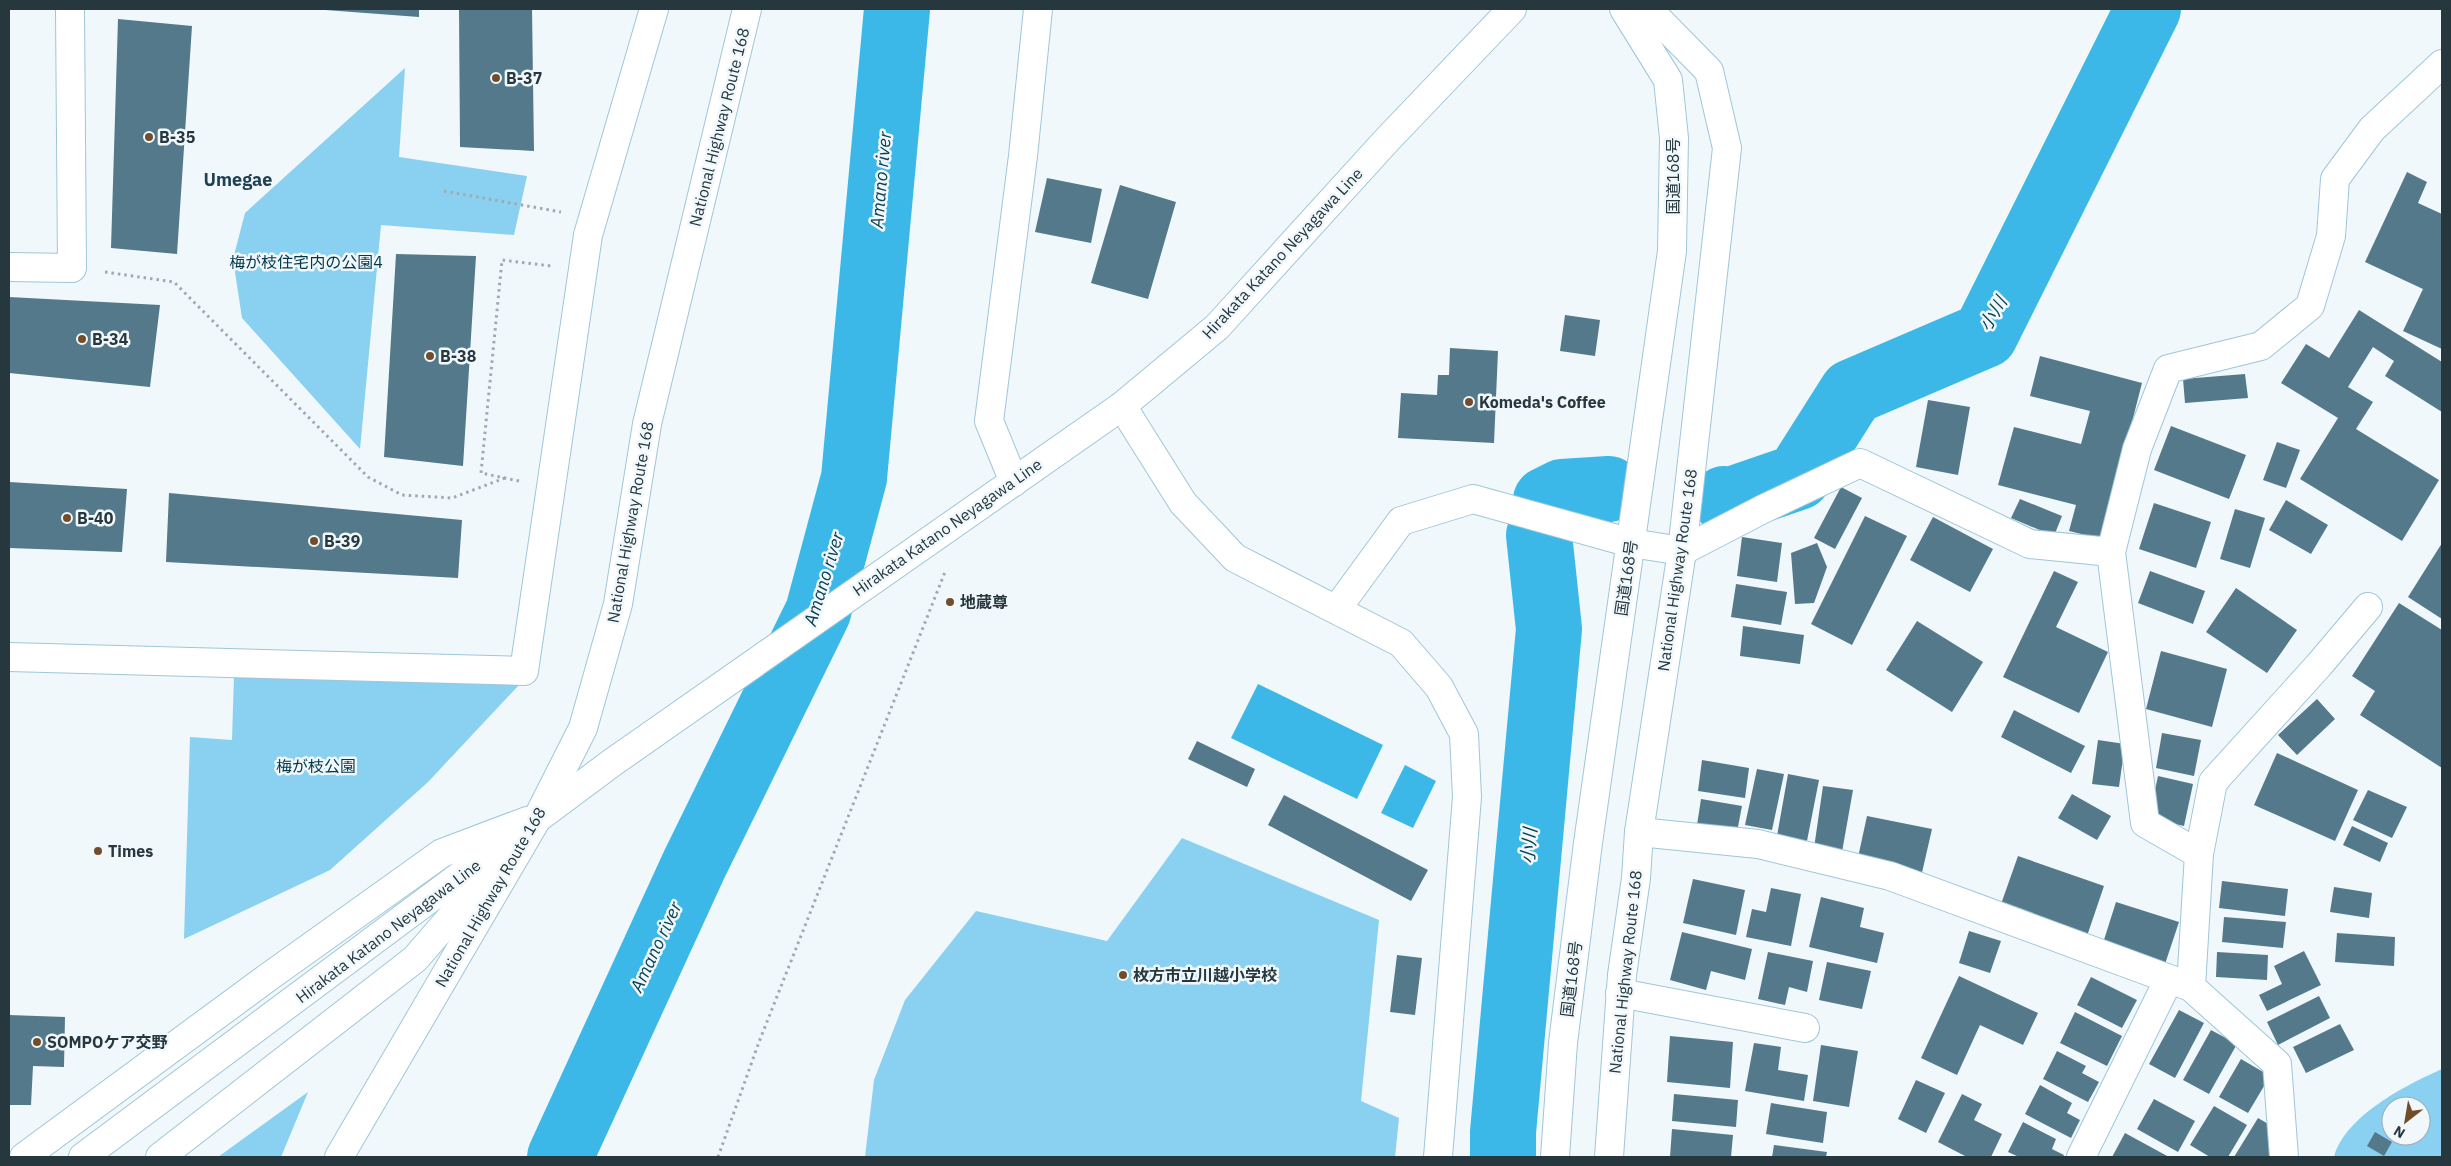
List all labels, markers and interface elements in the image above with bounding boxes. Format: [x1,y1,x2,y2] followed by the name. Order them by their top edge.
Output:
[685,25,753,229] street label: National Highway Route 168
[506,68,542,88] place label: B-37
[490,72,502,84] marker: B-37
[159,127,196,147] place label: B-35
[865,130,896,230] water label: Amano river
[143,131,155,143] marker: B-35
[1663,138,1683,214] street label: 国道168号
[1197,163,1367,343] street label: Hirakata Katano Neyagawa Line
[204,168,272,191] district label: Umegae
[229,252,383,272] park label: 梅が枝住宅内の公園4
[1973,291,2013,335] water label: 小川
[92,329,129,349] place label: B-34
[76,333,88,345] marker: B-34
[440,346,476,366] place label: B-38
[424,350,436,362] marker: B-38
[1479,392,1606,412] place label: Komeda's Coffee
[1463,396,1475,408] marker: Komeda's Coffee
[602,420,658,624] street label: National Highway Route 168
[848,454,1046,600] street label: Hirakata Katano Neyagawa Line
[1653,467,1701,673] street label: National Highway Route 168
[77,508,114,528] place label: B-40
[61,512,73,524] marker: B-40
[798,529,849,630] water label: Amano river
[324,531,360,551] place label: B-39
[308,535,320,547] marker: B-39
[1611,539,1641,617] street label: 国道168号
[960,592,1008,612] place label: 地蔵尊
[944,596,956,608] marker: 地蔵尊
[276,756,356,776] park label: 梅が枝公園
[430,804,550,990] street label: National Highway Route 168
[1515,825,1542,865] water label: 小川
[108,841,153,861] place label: Times
[92,845,104,857] marker: Times
[292,855,485,1007] street label: Hirakata Katano Neyagawa Line
[1604,869,1646,1075] street label: National Highway Route 168
[624,898,687,996] water label: Amano river
[1556,940,1586,1018] street label: 国道168号
[1133,965,1277,985] place label: 枚方市立川越小学校
[1117,969,1129,981] marker: 枚方市立川越小学校
[47,1032,167,1052] place label: SOMPOケア交野
[31,1036,43,1048] marker: SOMPOケア交野
[2381,1096,2431,1146] north arrow
[2390,1122,2408,1142] text: N

